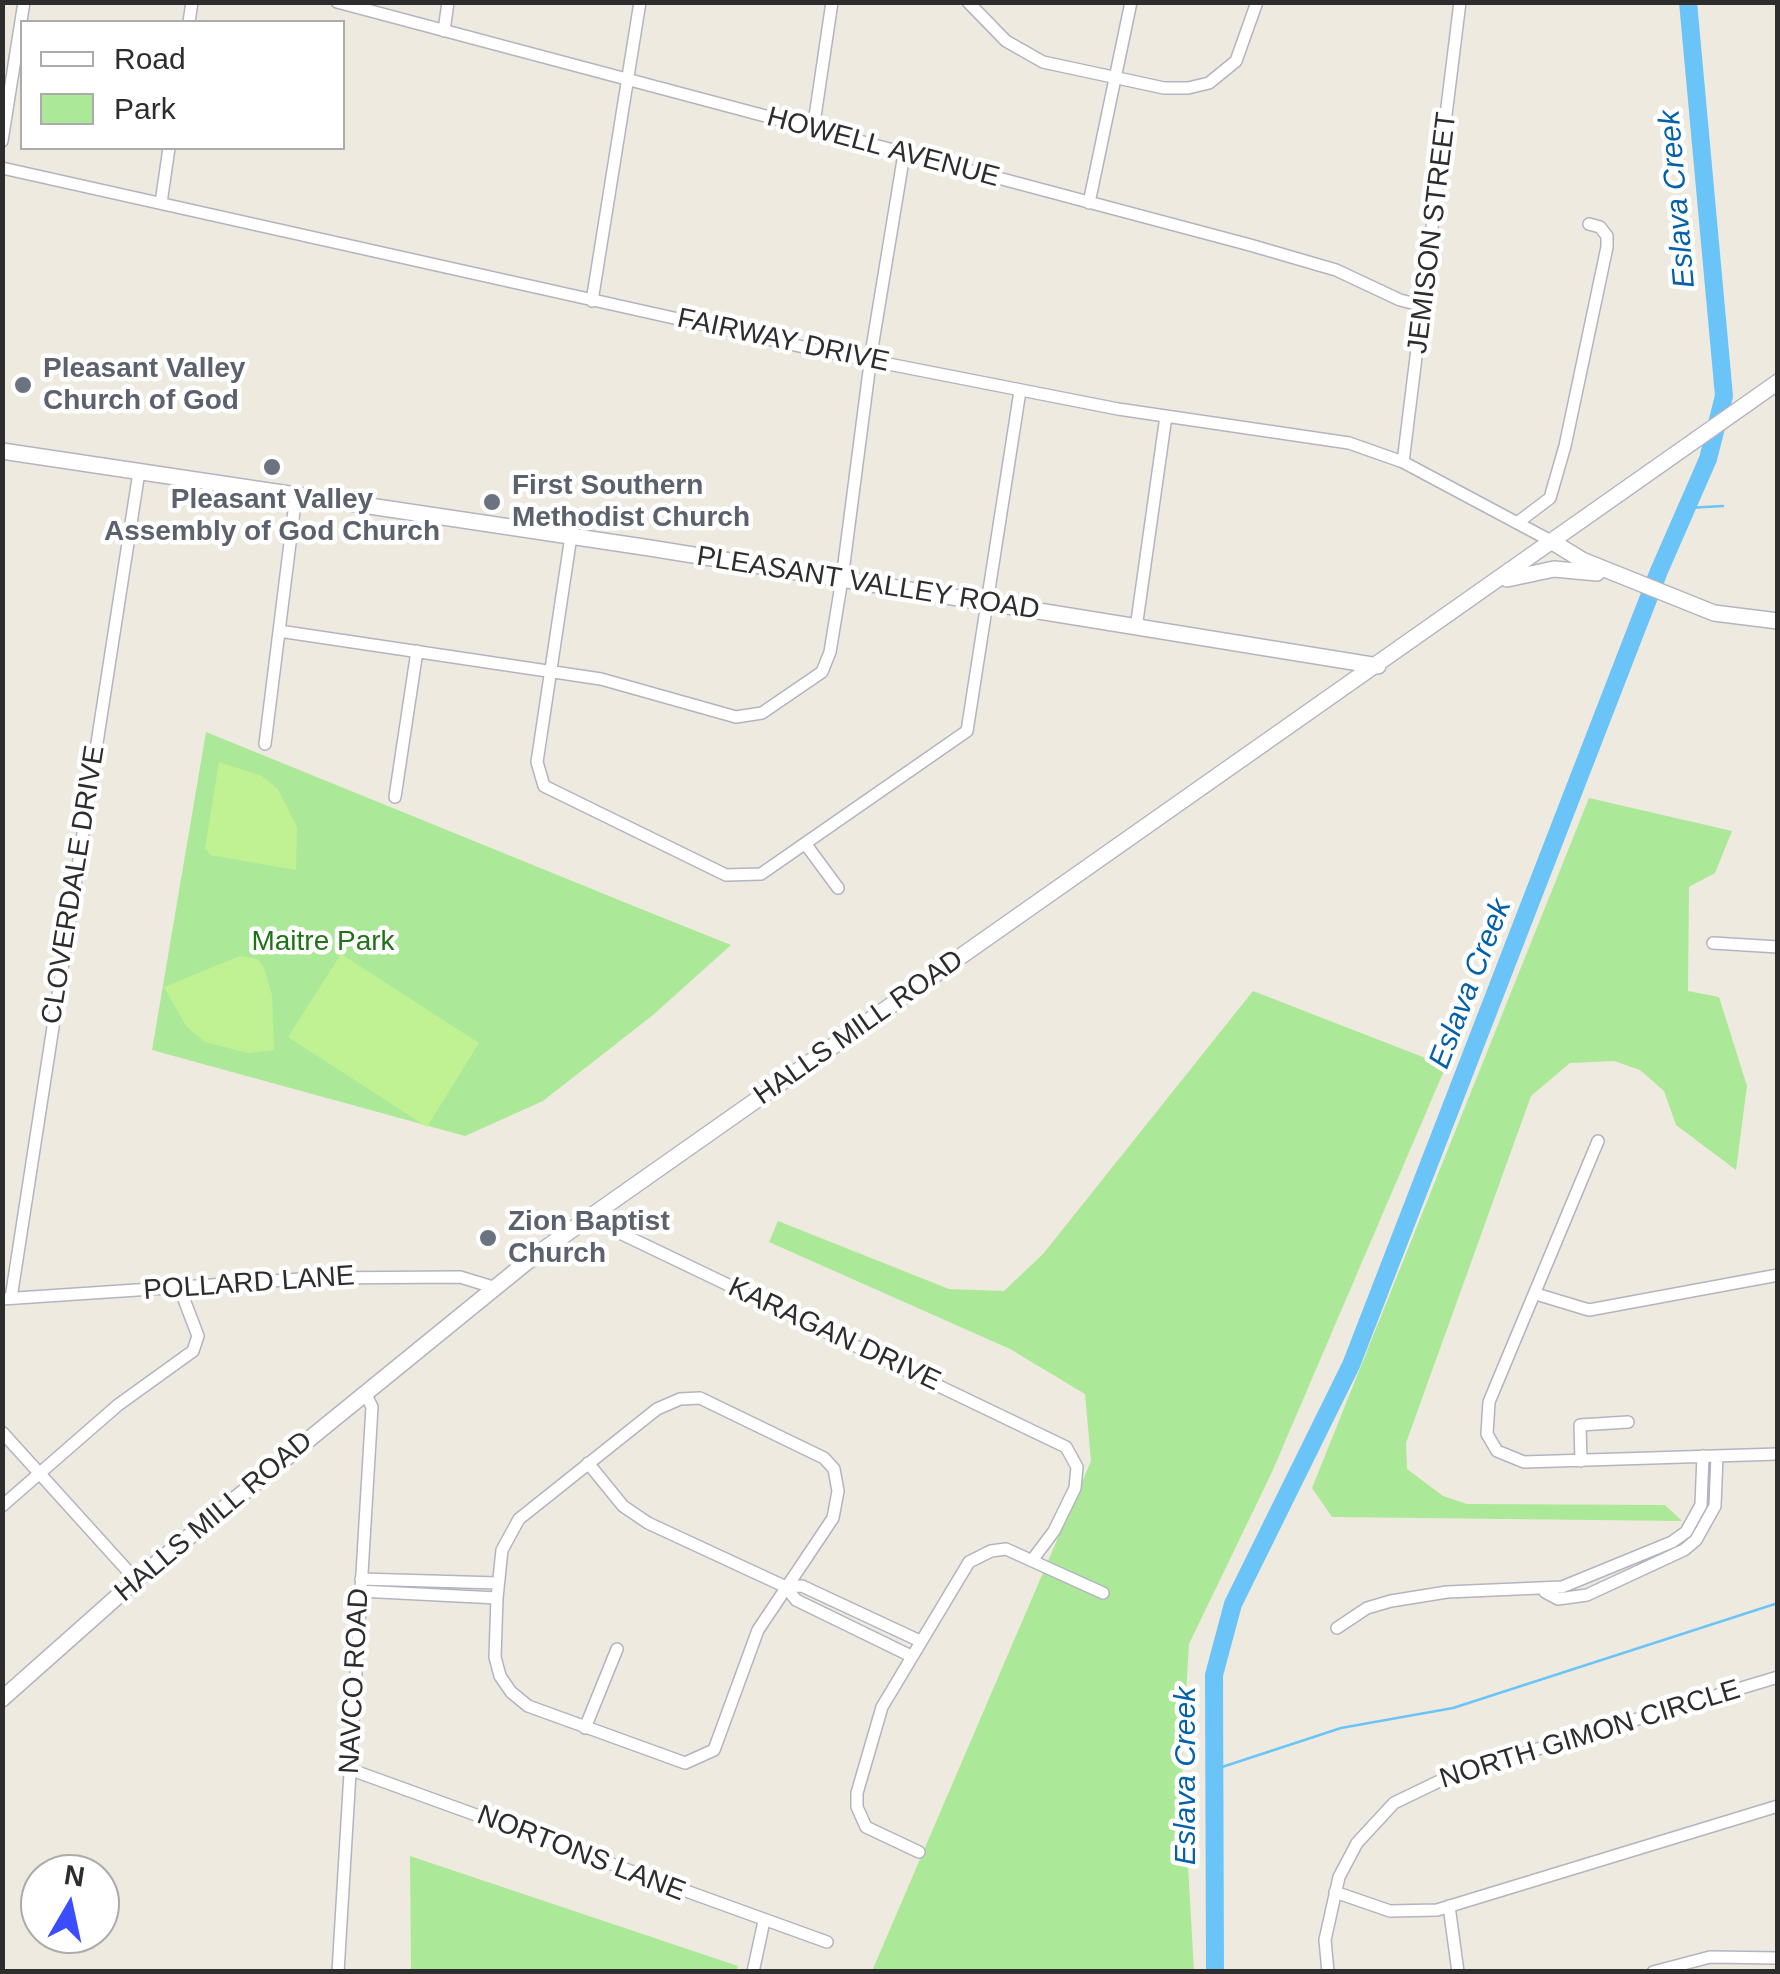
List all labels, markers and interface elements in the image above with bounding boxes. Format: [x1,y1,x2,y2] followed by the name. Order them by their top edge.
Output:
[20,20,345,150] legend
[114,42,186,75] text: Road
[114,92,176,125] text: Park
[763,101,1003,195] street label: HOWELL AVENUE
[1652,109,1704,289] water label: Eslava Creek
[1402,111,1464,355] street label: JEMISON STREET
[674,302,892,380] street label: FAIRWAY DRIVE
[43,352,245,418] place label: Pleasant Valley Church of God
[12,374,34,396] marker: Pleasant Valley Church of God
[261,456,283,478] marker: Pleasant Valley Assembly of God Church
[512,469,750,535] place label: First Southern Methodist Church
[104,483,440,549] place label: Pleasant Valley Assembly of God Church
[481,491,503,513] marker: First Southern Methodist Church
[694,540,1042,628] street label: PLEASANT VALLEY ROAD
[35,743,113,1027] street label: CLOVERDALE DRIVE
[1422,894,1520,1074] water label: Eslava Creek
[251,925,395,959] park label: Maitre Park
[748,943,970,1113] street label: HALLS MILL ROAD
[508,1205,670,1271] place label: Zion Baptist Church
[477,1227,499,1249] marker: Zion Baptist Church
[142,1260,356,1308] street label: POLLARD LANE
[723,1271,945,1399] street label: KARAGAN DRIVE
[108,1425,320,1609] street label: HALLS MILL ROAD
[333,1587,377,1775] street label: NAVCO ROAD
[1436,1673,1744,1797] street label: NORTH GIMON CIRCLE
[1169,1687,1205,1865] water label: Eslava Creek
[472,1799,690,1909] street label: NORTONS LANE
[20,1854,120,1954] north arrow
[62,1859,87,1893] text: N

